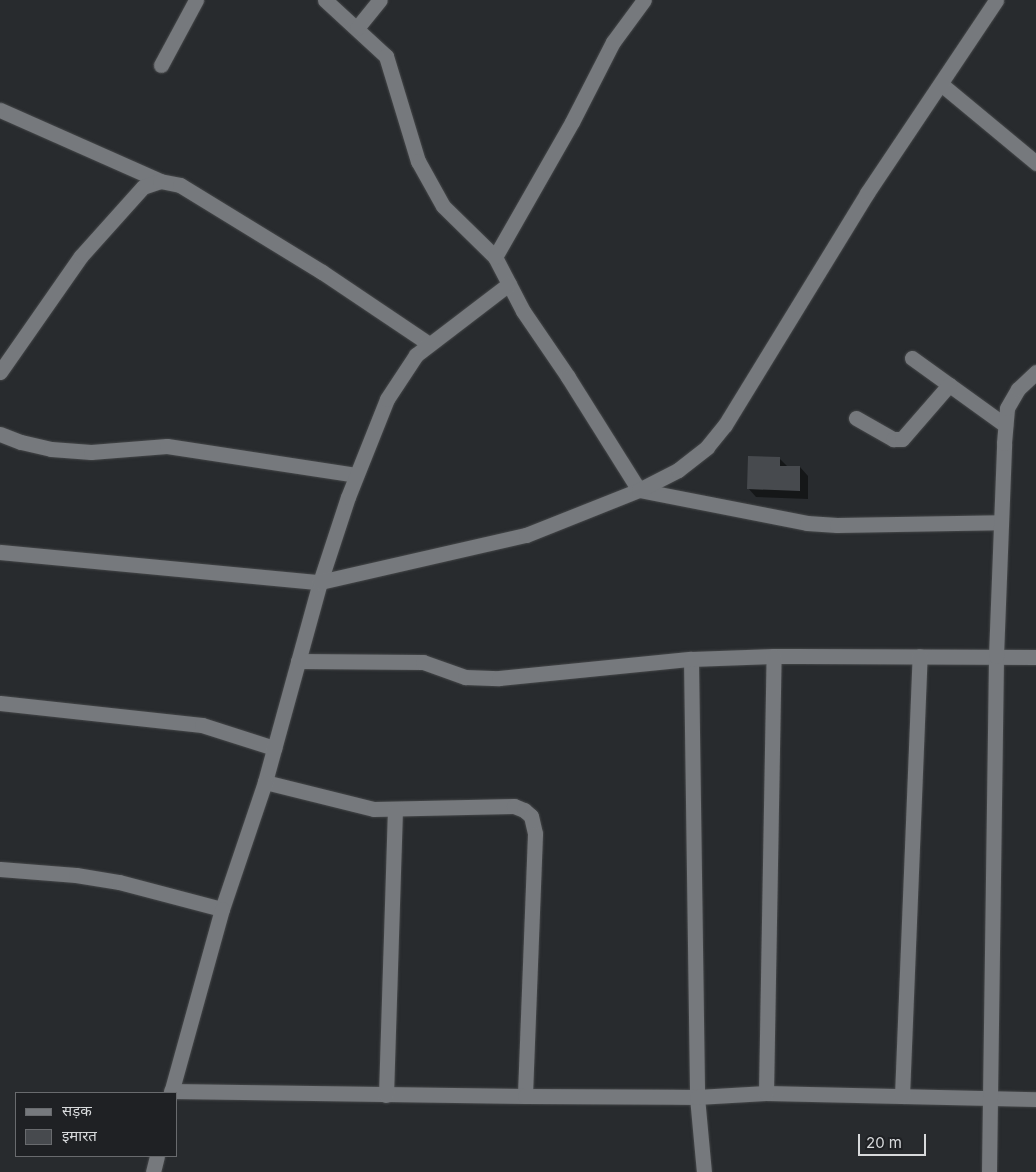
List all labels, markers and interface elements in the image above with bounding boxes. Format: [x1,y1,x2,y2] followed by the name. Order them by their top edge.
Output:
[15,1092,178,1157] legend
[62,1101,92,1120] text: सड़क
[861,1124,928,1156] scale bar
[62,1126,97,1145] text: इमारत
[866,1133,902,1152] text: 20 m

